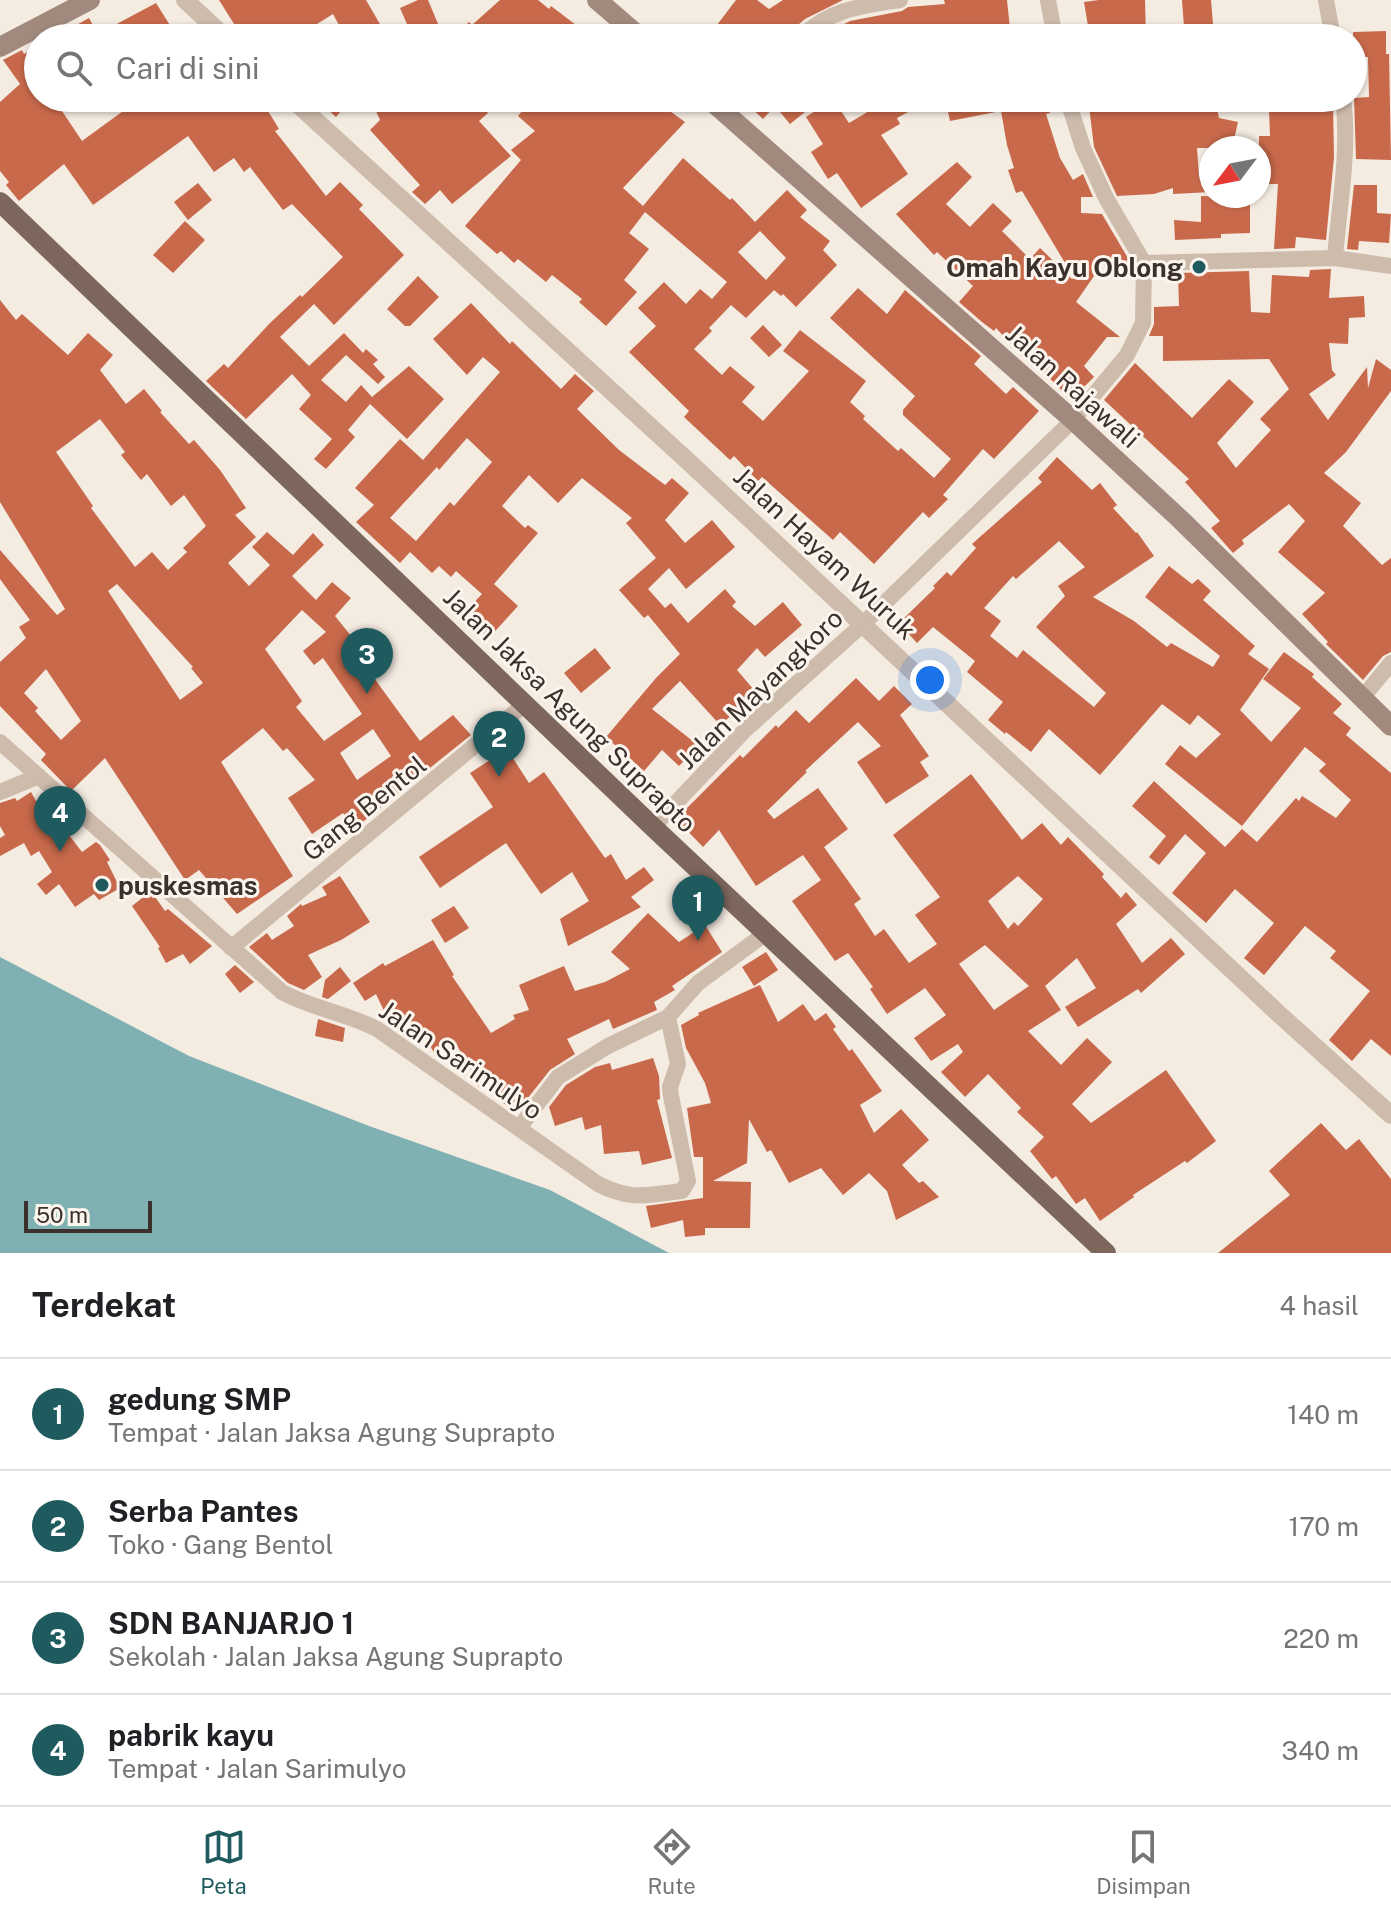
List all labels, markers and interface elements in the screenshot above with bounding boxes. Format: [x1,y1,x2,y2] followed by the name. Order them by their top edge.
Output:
[24,24,1367,112] search box
[52,46,96,90] icon: search
[116,50,259,86] text: Cari di sini
[1199,136,1271,208] north arrow
[946,252,1183,283] place label: Omah Kayu Oblong
[1190,258,1208,276] marker: Omah Kayu Oblong
[1000,318,1146,454] street label: Jalan Rajawali
[727,461,923,645] street label: Jalan Hayam Wuruk
[437,581,703,839] street label: Jalan Jaksa Agung Suprapto
[671,602,849,776] street label: Jalan Mayangkoro
[341,628,393,694] pin: 3
[910,660,950,700] your location
[473,711,525,777] pin: 2
[296,749,432,867] street label: Gang Bentol
[34,786,86,852] pin: 4
[118,870,257,901] place label: puskesmas
[672,875,724,941] pin: 1
[93,876,111,894] marker: puskesmas
[374,994,548,1126] street label: Jalan Sarimulyo
[24,1197,152,1233] scale bar
[36,1202,88,1228] text: 50 m
[32,1285,176,1325] text: Terdekat
[1280,1290,1359,1321] text: 4 hasil
[108,1381,291,1417] text: gedung SMP
[52,1399,64,1430] text: 1
[1287,1399,1359,1430] text: 140 m
[108,1417,555,1448] text: Tempat · Jalan Jaksa Agung Suprapto
[108,1493,299,1529] text: Serba Pantes
[50,1511,66,1542] text: 2
[1289,1511,1359,1542] text: 170 m
[108,1529,333,1560] text: Toko · Gang Bentol
[108,1605,354,1641] text: SDN BANJARJO 1
[49,1623,67,1654] text: 3
[1283,1623,1359,1654] text: 220 m
[108,1641,563,1672] text: Sekolah · Jalan Jaksa Agung Suprapto
[108,1717,274,1753] text: pabrik kayu
[49,1735,67,1766] text: 4
[1282,1735,1359,1766] text: 340 m
[108,1753,406,1784] text: Tempat · Jalan Sarimulyo
[200,1825,247,1899] tab: Peta
[647,1825,696,1899] tab: Rute
[1096,1825,1191,1899] tab: Disimpan

